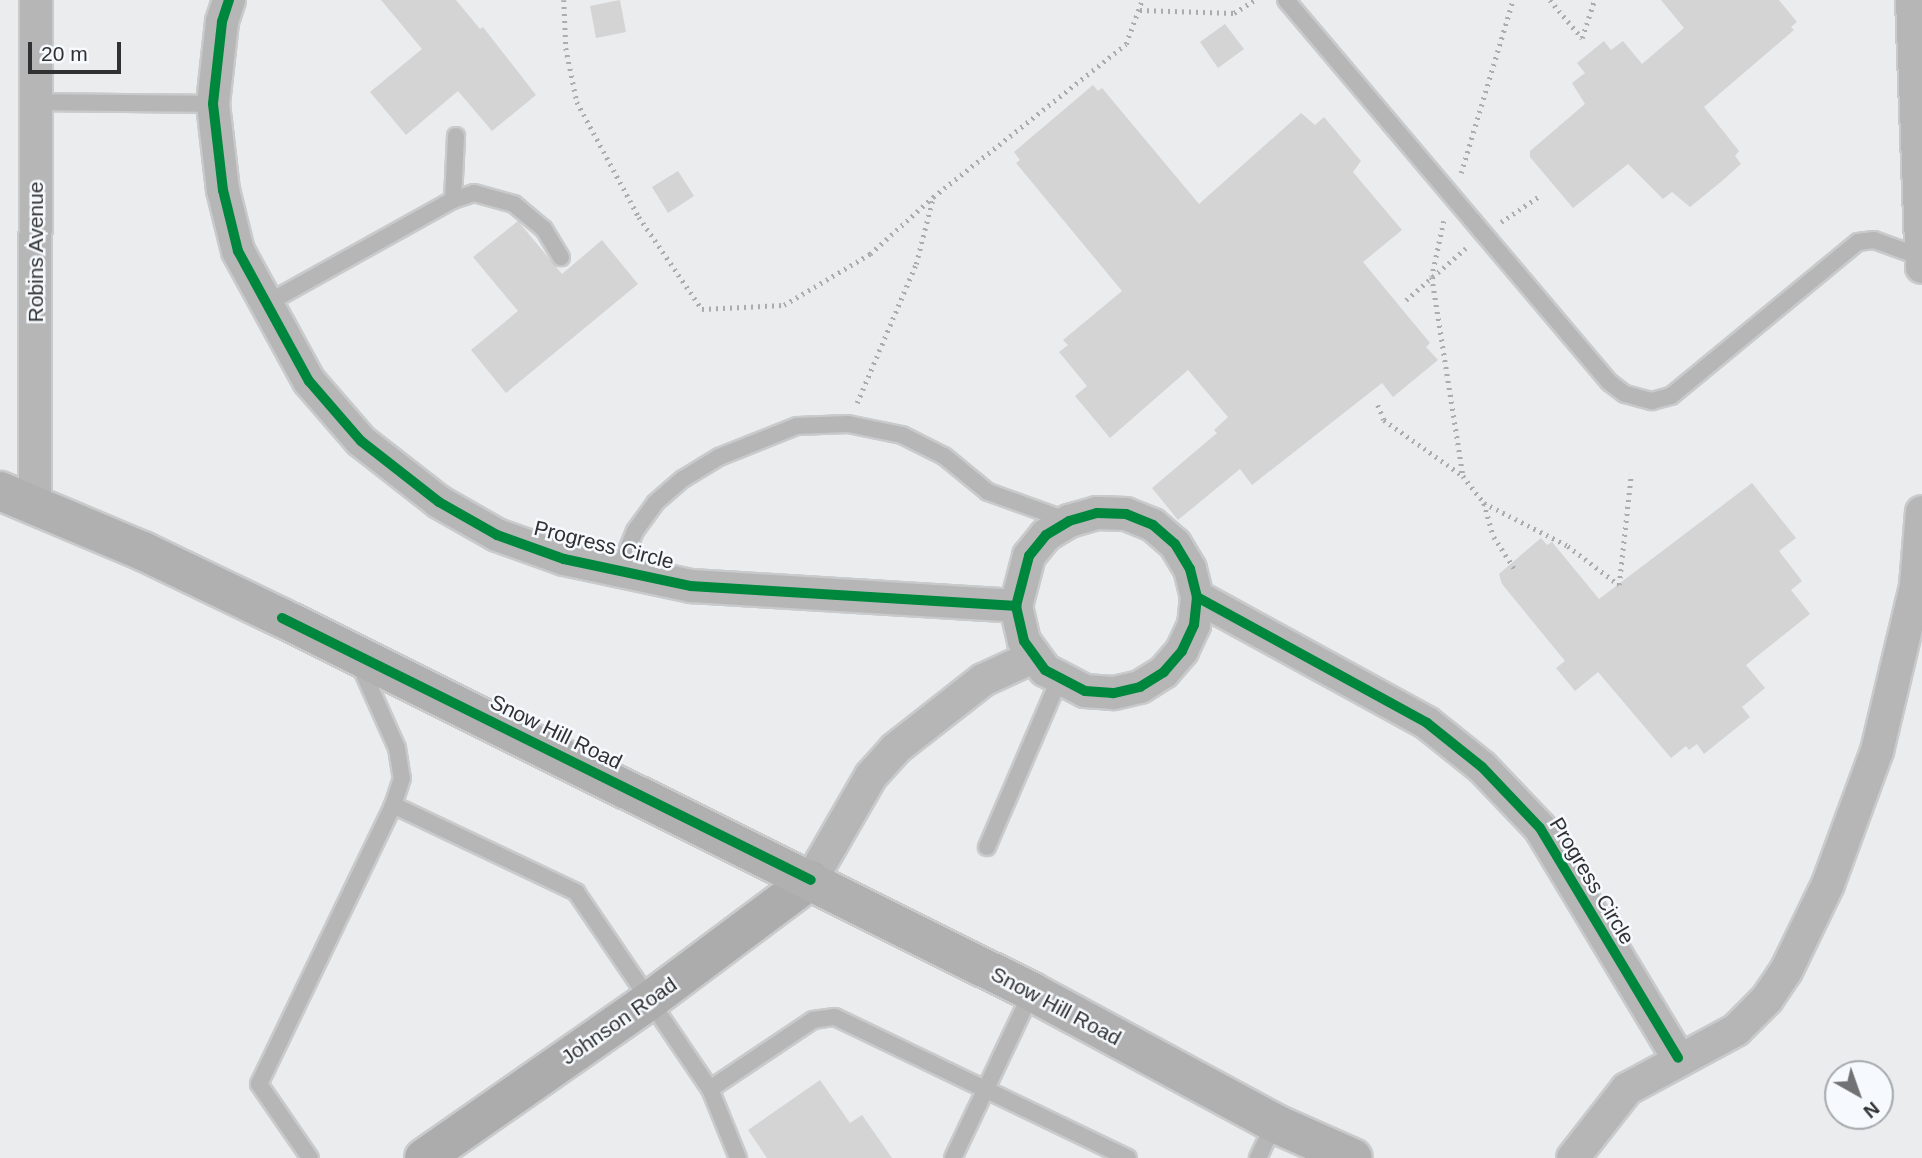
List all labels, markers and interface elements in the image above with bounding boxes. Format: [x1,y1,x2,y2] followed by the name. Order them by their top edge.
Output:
[32,28,124,72] scale bar
[41,42,88,65] text: 20 m
[23,181,49,323] street label: Robins Avenue
[531,515,677,575] street label: Progress Circle
[486,689,626,775] street label: Snow Hill Road
[1544,813,1640,949] street label: Progress Circle
[987,961,1125,1051] street label: Snow Hill Road
[556,972,682,1070] street label: Johnson Road
[1824,1060,1894,1130] north arrow
[1860,1097,1884,1122] text: N

